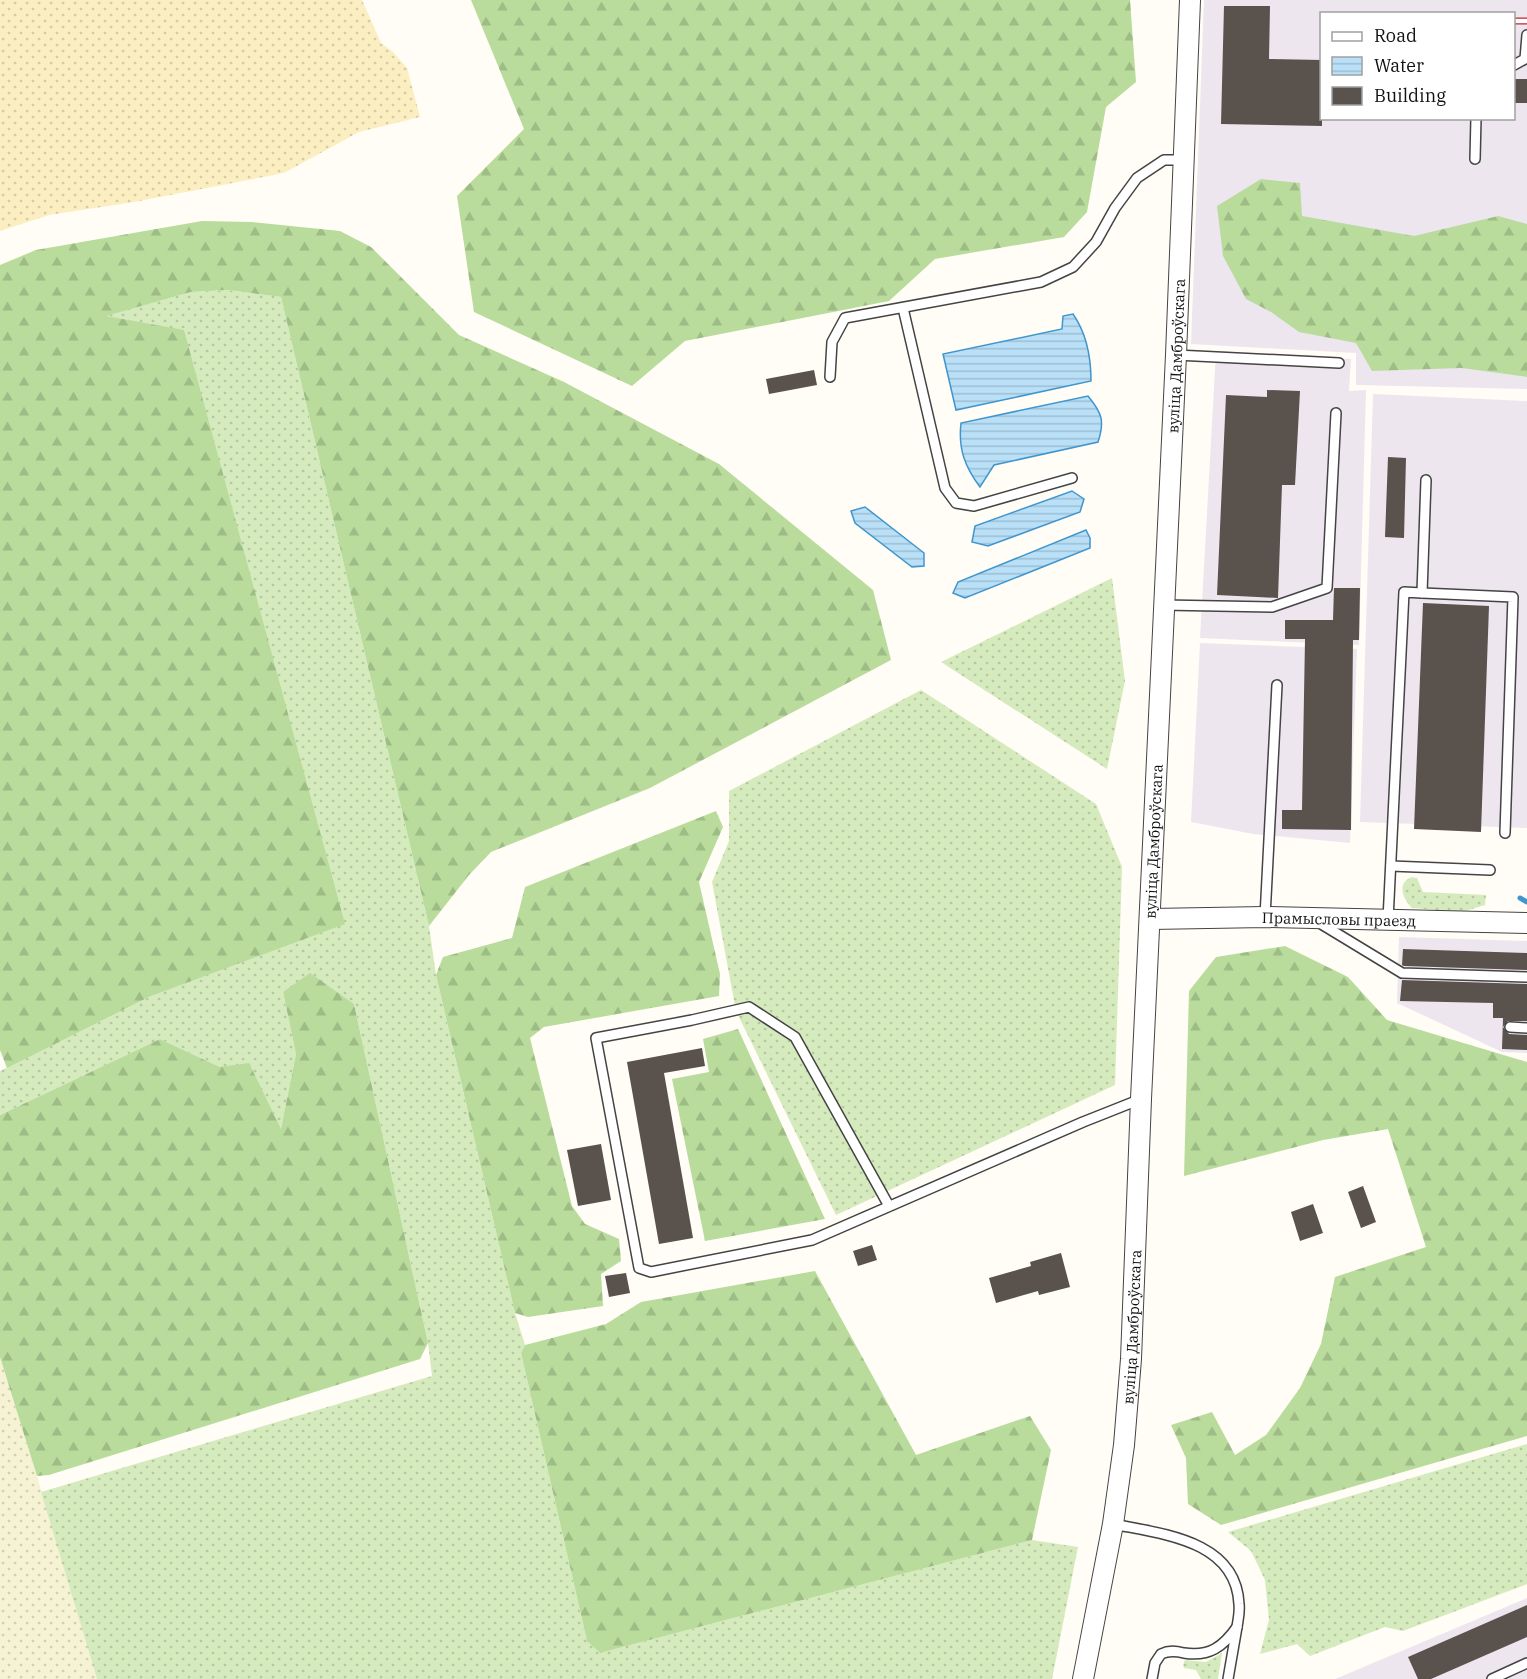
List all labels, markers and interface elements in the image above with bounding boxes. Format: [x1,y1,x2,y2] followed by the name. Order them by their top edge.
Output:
[1320,12,1515,120] legend
[1374,24,1417,47] text: Road
[1374,54,1424,77] text: Water
[1374,84,1446,107] text: Building
[1163,278,1189,434] street label: вуліца Дамброўскага
[1140,764,1166,919] street label: вуліца Дамброўскага
[1262,907,1416,930] street label: Прамысловы праезд
[1118,1249,1145,1405] street label: вуліца Дамброўскага

